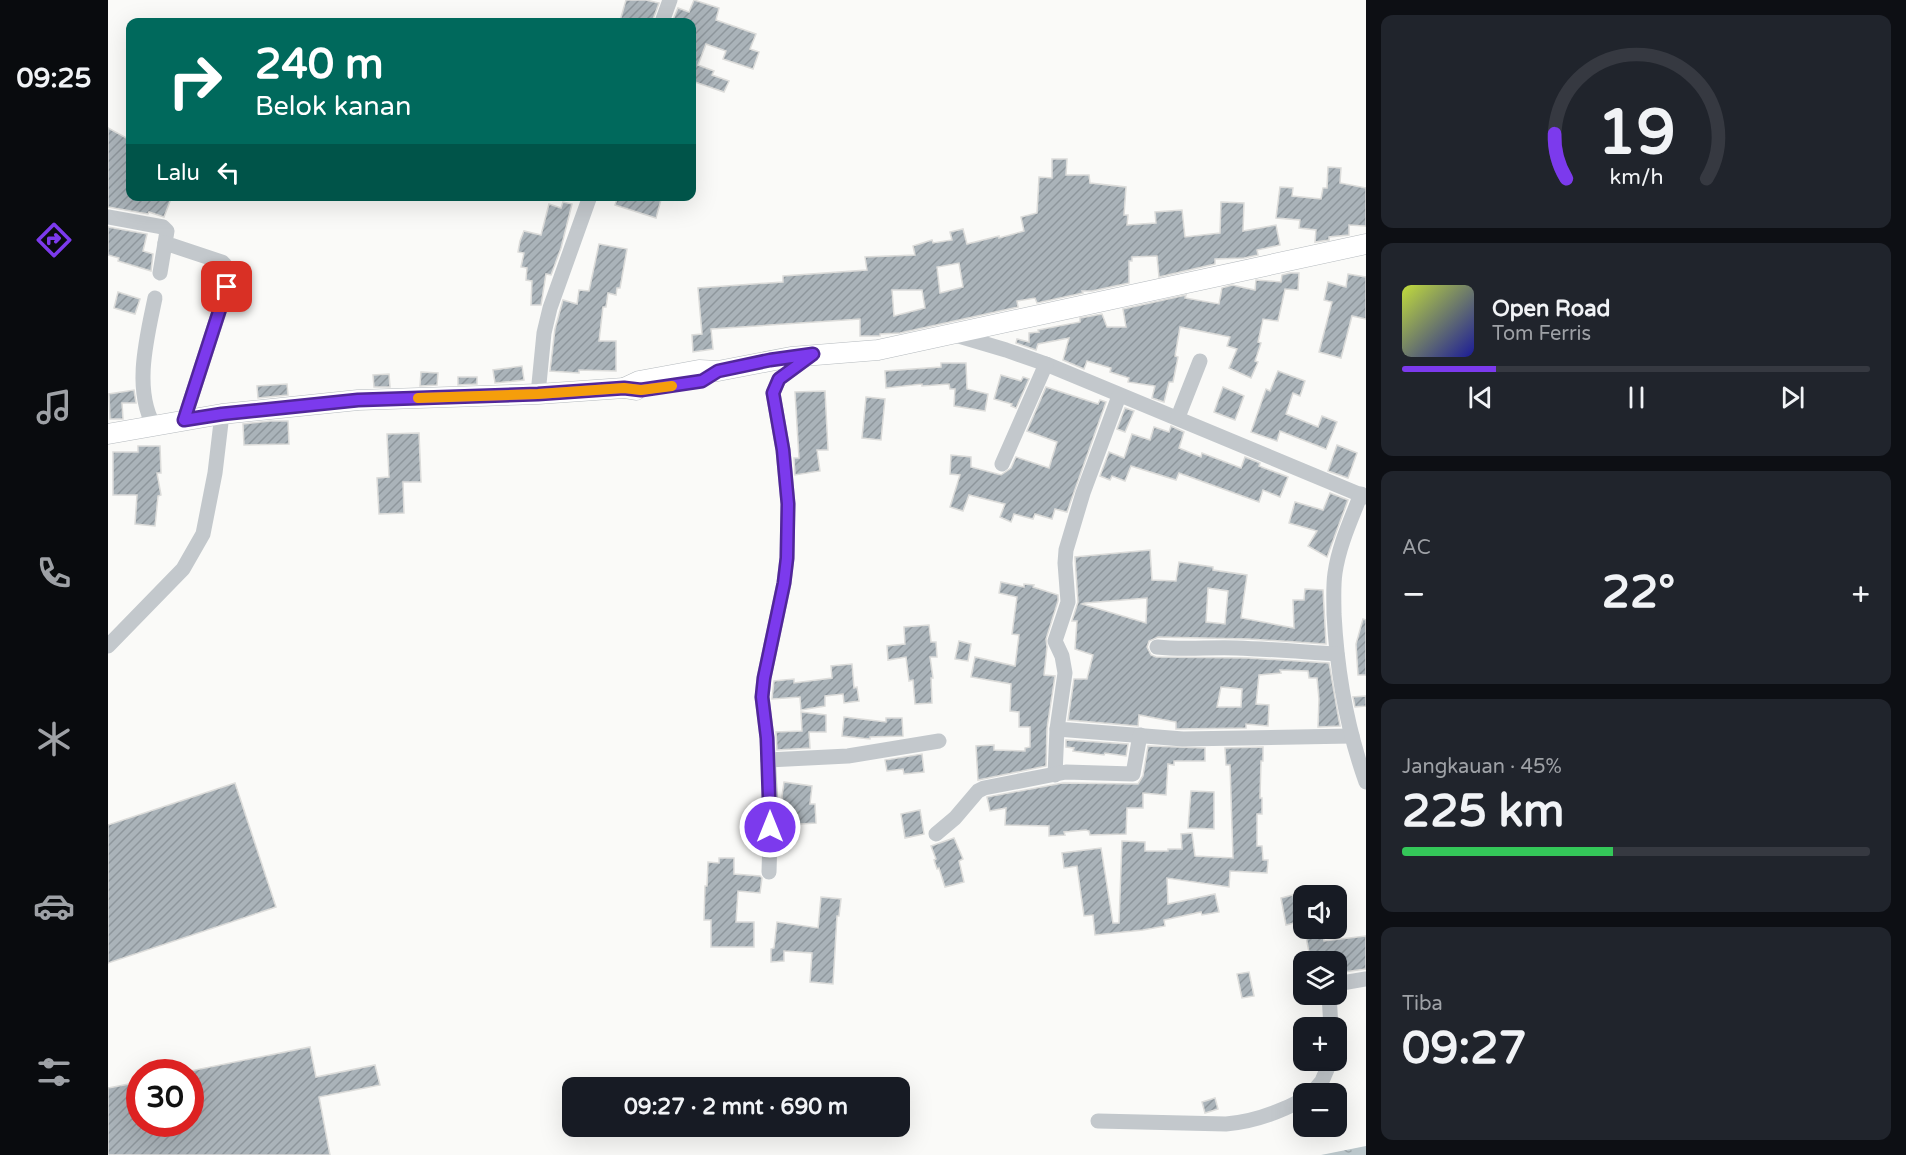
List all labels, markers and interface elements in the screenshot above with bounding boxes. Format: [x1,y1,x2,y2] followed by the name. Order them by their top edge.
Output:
[255,39,384,90] text: 240 m
[156,42,234,120] icon: right
[17,62,91,95] text: 09:25
[255,90,411,123] text: Belok kanan
[1597,96,1675,171] text: 19
[212,156,245,189] icon: left
[156,160,200,186] text: Lalu
[1609,164,1663,190] text: km/h
[33,219,75,261] icon: directions
[201,261,252,312] pin
[210,270,243,303] icon: arrive
[1492,296,1610,322] text: Open Road
[1492,322,1591,346] text: Tom Ferris
[1464,381,1497,414] icon: previous
[1620,381,1653,414] icon: pause
[1776,381,1809,414] icon: next
[33,386,75,428] icon: music
[1402,536,1431,560] text: AC
[33,552,75,594] icon: phone
[1602,566,1675,620] text: 22°
[1402,575,1426,614] text: −
[1851,575,1870,614] text: +
[33,718,75,760] icon: climate
[1402,755,1562,779] text: Jangkauan · 45%
[1402,785,1564,839] text: 225 km
[738,795,802,859] position arrow
[33,885,75,927] icon: car
[1293,885,1347,1137] map controls
[1293,885,1347,939] button: sound
[1293,951,1347,1005] button: layers
[1402,992,1443,1016] text: Tiba
[1293,1017,1347,1071] button: +
[1402,1022,1527,1076] text: 09:27
[33,1051,75,1093] icon: filters
[126,1059,204,1137] speed limit sign: 30
[1293,1083,1347,1137] button: −
[624,1094,848,1120] text: 09:27 · 2 mnt · 690 m

